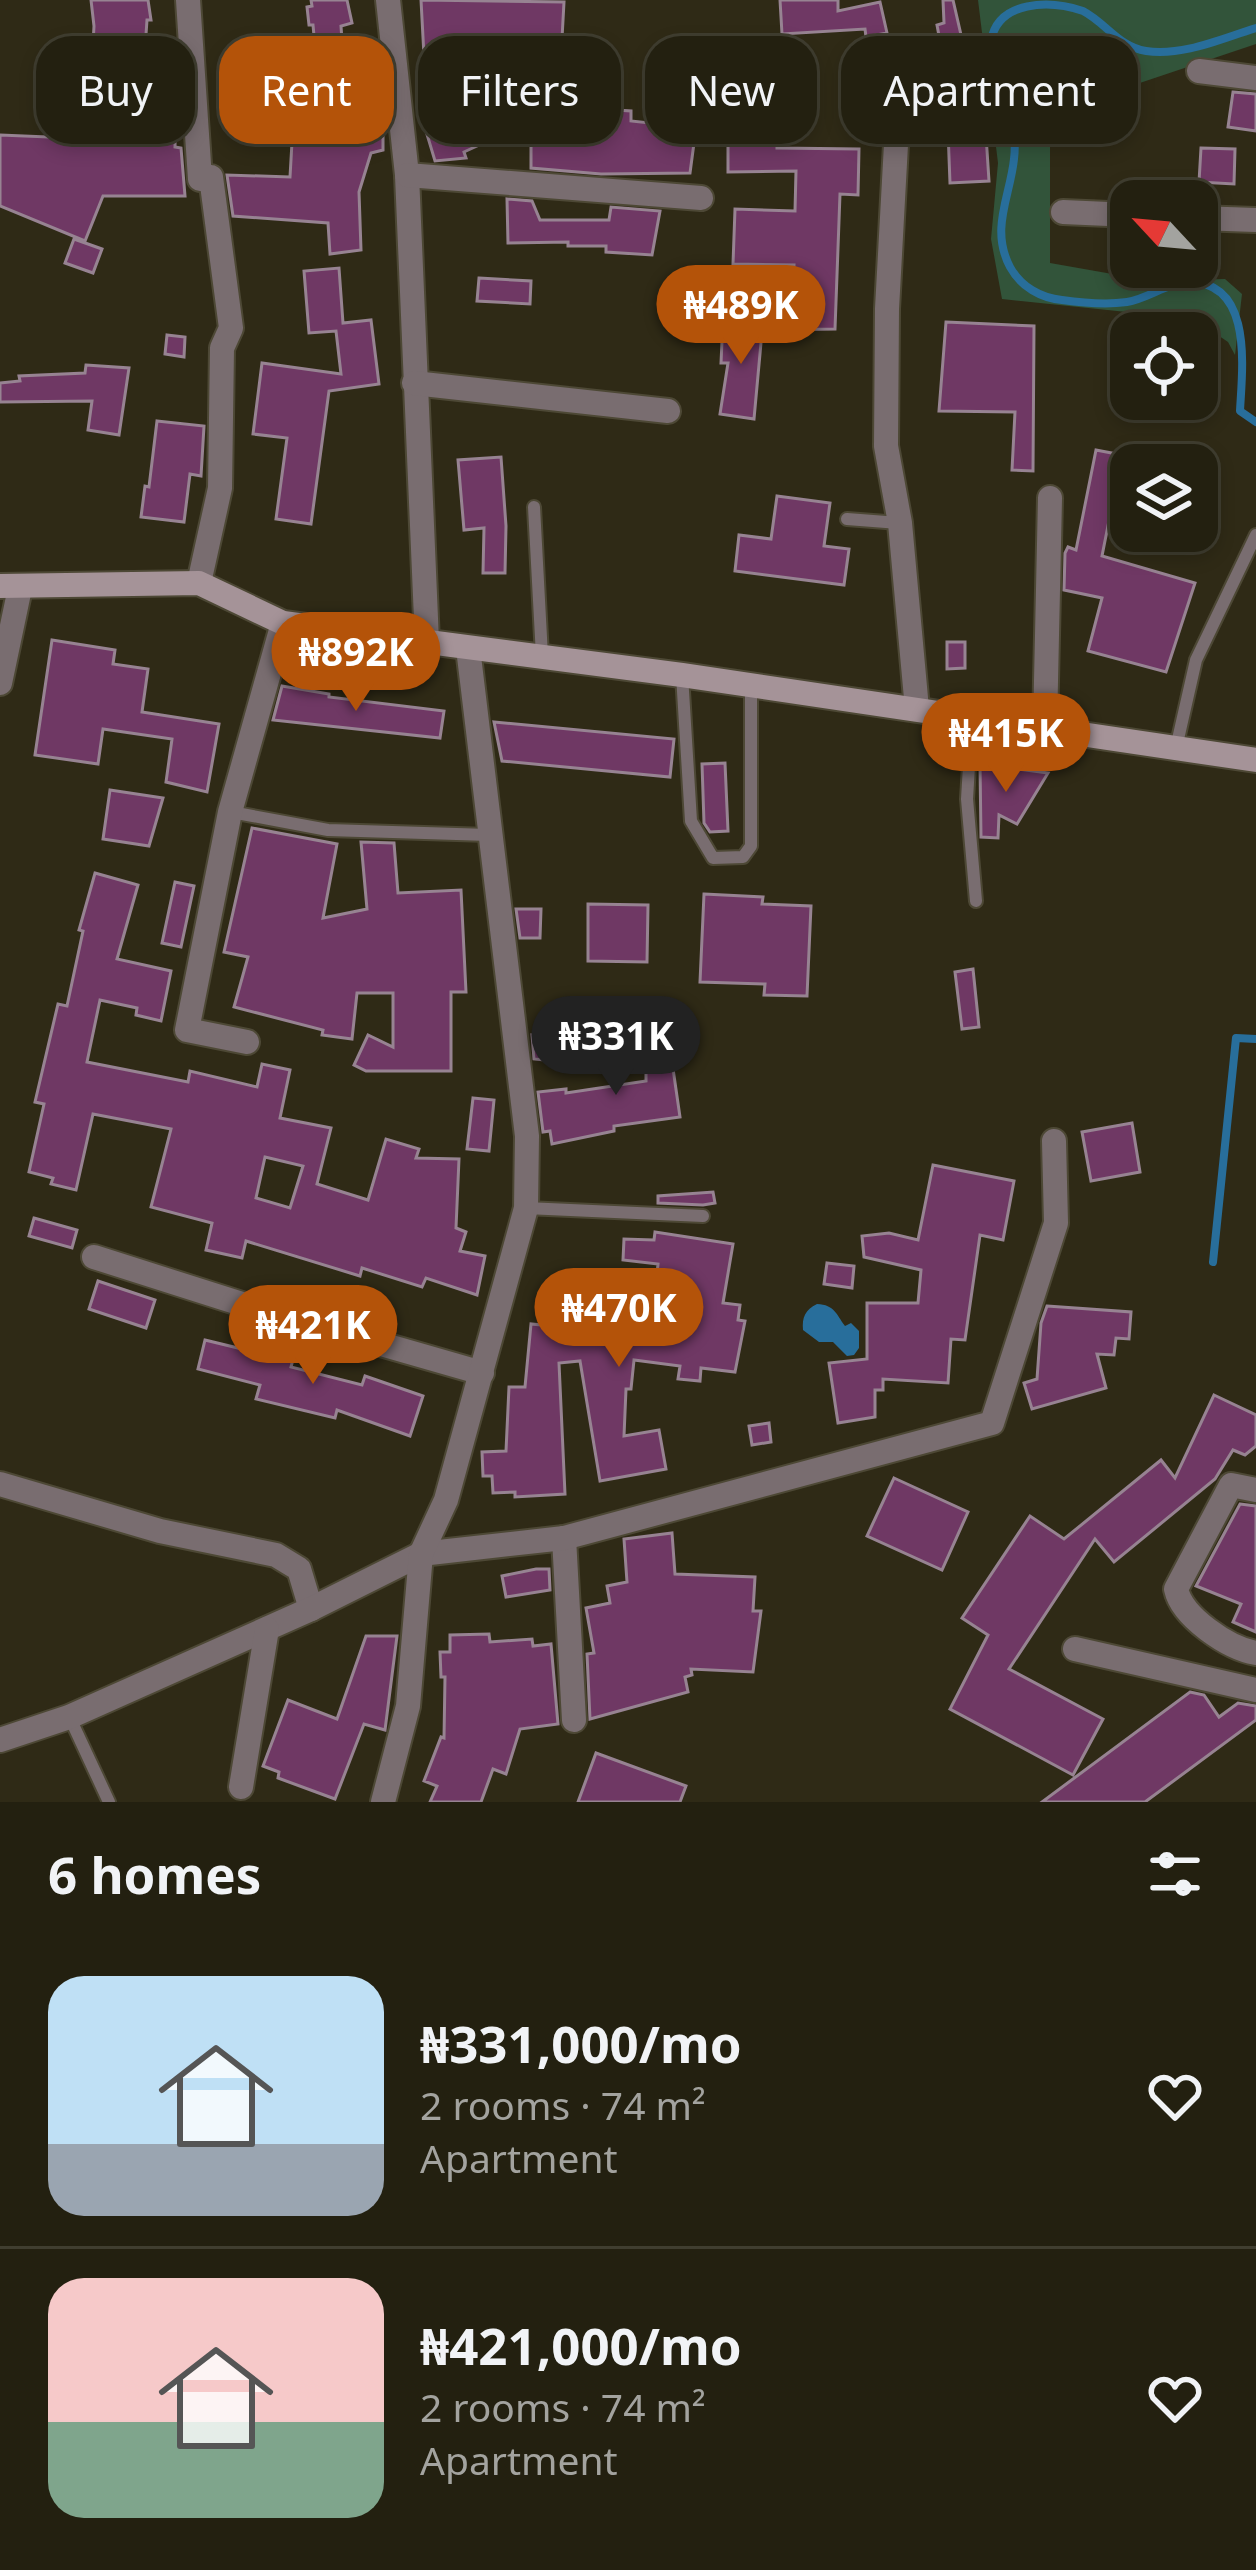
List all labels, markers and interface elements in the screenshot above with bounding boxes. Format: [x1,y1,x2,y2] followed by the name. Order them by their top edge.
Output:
[36,36,195,144] chip: Buy
[219,36,394,144] chip: Rent
[418,36,621,144] chip: Filters
[645,36,817,144] chip: New
[841,36,1138,144] chip: Apartment
[1110,180,1218,288] north arrow
[1110,180,1218,552] map controls
[657,265,825,367] pin: ₦489K
[683,277,799,330] text: ₦489K
[1110,312,1218,420] button: locate
[1110,444,1218,552] button: layers
[272,612,440,714] pin: ₦892K
[298,624,414,677] text: ₦892K
[922,693,1090,795] pin: ₦415K
[948,705,1064,758] text: ₦415K
[532,996,700,1098] pin: ₦331K
[558,1008,674,1061] text: ₦331K
[535,1268,703,1370] pin: ₦470K
[561,1280,677,1333] text: ₦470K
[229,1285,397,1387] pin: ₦421K
[255,1297,371,1350] text: ₦421K
[48,1839,261,1909] text: 6 homes
[1142,1841,1208,1907] icon: filters
[420,2008,742,2078] text: ₦331,000/mo
[144,2024,288,2168] icon: home
[1142,2063,1208,2129] icon: heart
[420,2078,706,2131] text: 2 rooms · 74 m²
[420,2131,618,2184] text: Apartment
[420,2310,742,2380] text: ₦421,000/mo
[144,2326,288,2470] icon: home
[1142,2365,1208,2431] icon: heart
[420,2380,706,2433] text: 2 rooms · 74 m²
[420,2433,618,2486] text: Apartment

